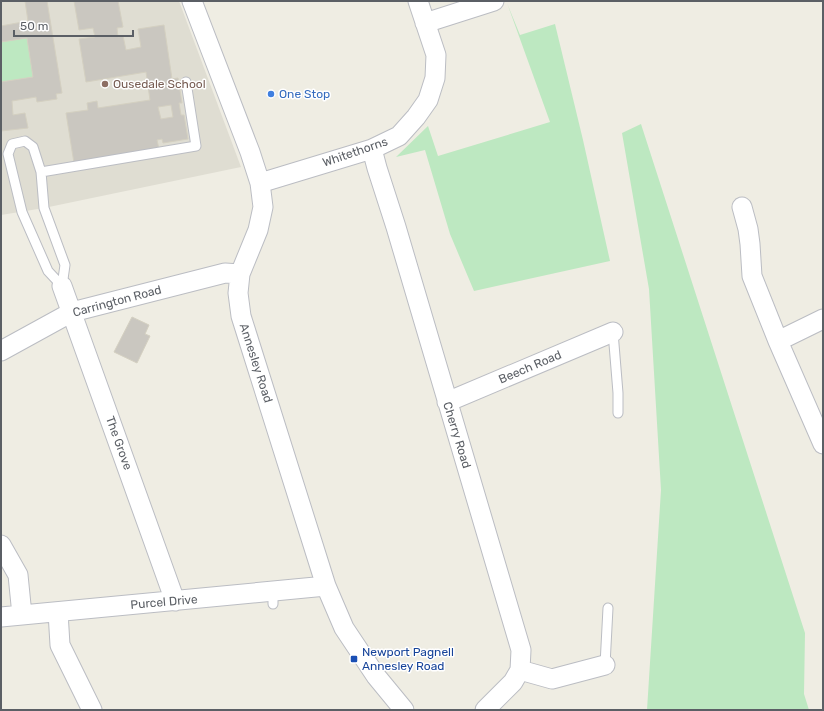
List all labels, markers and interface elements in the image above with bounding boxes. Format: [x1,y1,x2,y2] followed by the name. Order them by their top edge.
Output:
[14,12,133,38] scale bar
[20,19,48,33] text: 50 m
[113,77,206,91] place label: Ousedale School
[100,79,110,89] marker: Ousedale School
[279,87,330,101] place label: One Stop
[266,89,276,99] marker: One Stop
[321,134,389,170] street label: Whitethorns
[71,282,163,320] street label: Carrington Road
[237,322,275,404] street label: Annesley Road
[497,348,563,386] street label: Beech Road
[440,400,474,470] street label: Cherry Road
[103,414,135,472] street label: The Grove
[130,592,198,612] street label: Purcel Drive
[362,645,454,673] place label: Newport Pagnell Annesley Road
[349,654,359,664] marker: Newport Pagnell Annesley Road

